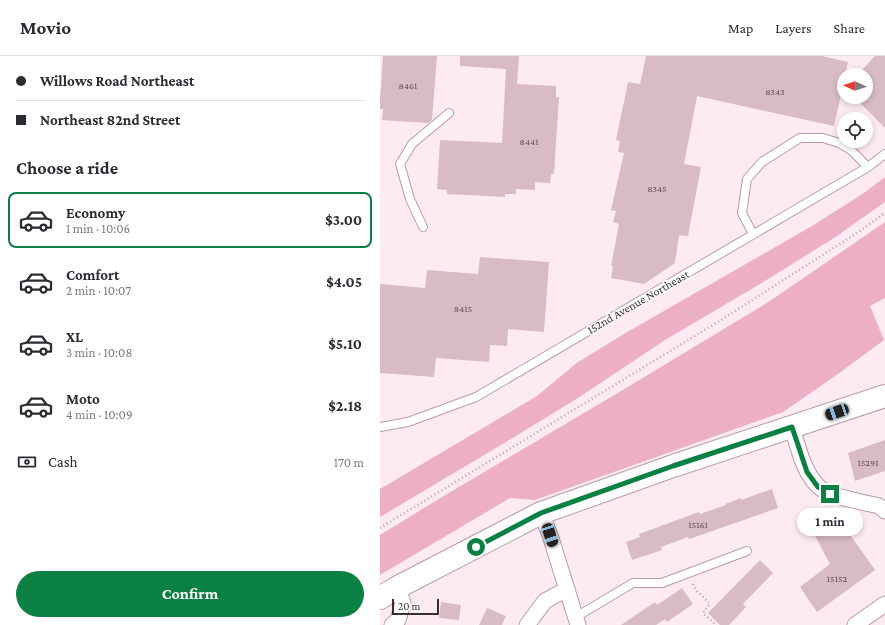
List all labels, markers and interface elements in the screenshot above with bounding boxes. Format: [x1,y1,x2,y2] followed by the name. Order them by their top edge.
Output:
[20,17,71,38] text: Movio
[728,20,753,36] text: Map
[775,20,812,36] text: Layers
[834,20,865,36] text: Share
[837,68,873,104] north arrow
[837,68,873,148] map controls
[40,73,194,89] text: Willows Road Northeast
[399,80,417,91] house number: 8461
[765,86,785,97] house number: 8343
[40,112,180,128] text: Northeast 82nd Street
[837,112,873,148] button: locate
[520,136,538,147] house number: 8441
[16,158,118,178] text: Choose a ride
[647,183,667,194] house number: 8345
[18,202,54,238] icon: car
[66,205,125,221] text: Economy
[325,212,362,228] text: $3.00
[66,221,130,236] text: 1 min · 10:06
[18,264,54,300] icon: car
[66,267,120,283] text: Comfort
[584,267,692,337] street label: 152nd Avenue Northeast
[326,274,362,290] text: $4.05
[66,283,131,298] text: 2 min · 10:07
[454,303,473,314] house number: 8415
[18,326,54,362] icon: car
[66,329,83,345] text: XL
[328,336,362,352] text: $5.10
[66,345,132,360] text: 3 min · 10:08
[18,388,54,424] icon: car
[66,391,100,407] text: Moto
[328,398,362,414] text: $2.18
[824,402,850,422] car
[66,407,133,422] text: 4 min · 10:09
[16,451,38,473] icon: cash
[48,454,78,470] text: Cash
[334,455,364,470] text: 170 m
[858,457,878,468] house number: 15291
[821,485,839,503] route end
[797,508,863,536] callout: 1 min
[815,514,845,529] text: 1 min
[688,519,708,530] house number: 15161
[541,522,559,548] car
[467,538,485,556] route start
[16,571,364,617] button: Confirm
[827,573,848,584] house number: 15152
[392,597,439,616] scale bar
[398,600,420,612] text: 20 m

